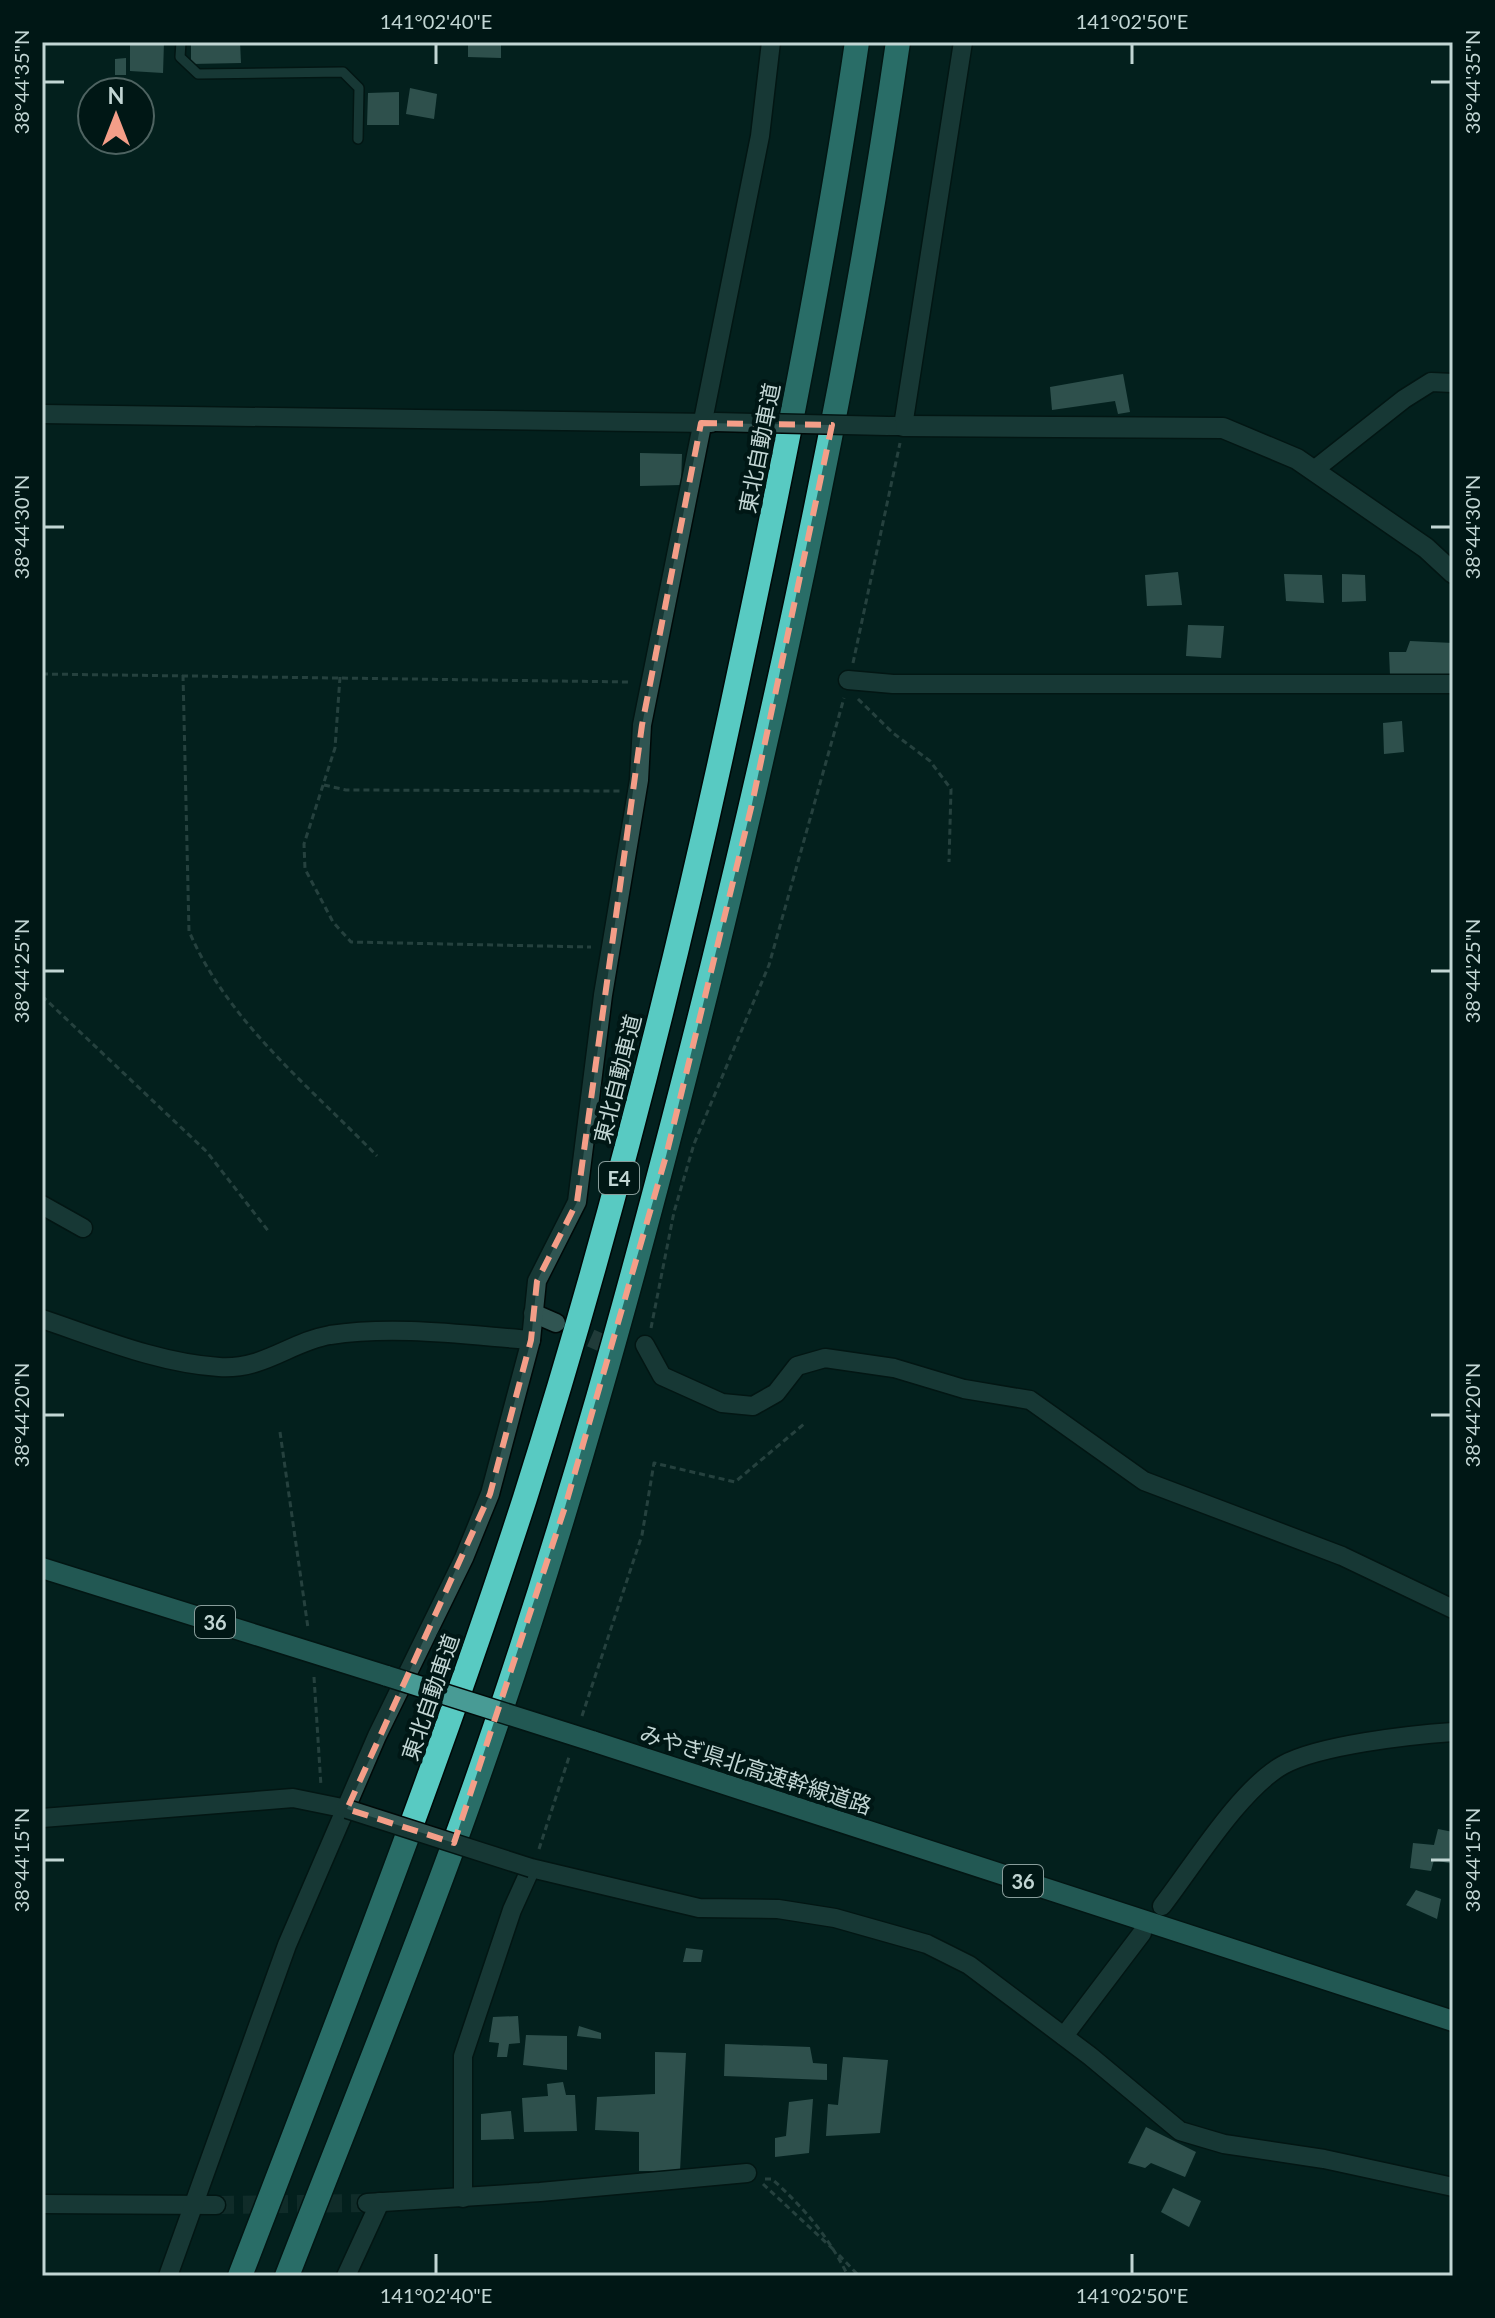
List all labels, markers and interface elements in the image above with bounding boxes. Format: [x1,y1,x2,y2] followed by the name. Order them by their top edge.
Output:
[380,9,492,33] text: 141°02'40"E
[1076,9,1188,33] text: 141°02'50"E
[9,30,33,134] text: 38°44'35"N
[1460,30,1484,134] text: 38°44'35"N
[76,76,156,156] north arrow
[108,82,124,109] text: N
[733,381,785,515] street label: 東北自動車道
[9,475,33,579] text: 38°44'30"N
[1460,475,1484,579] text: 38°44'30"N
[9,919,33,1023] text: 38°44'25"N
[1460,919,1484,1023] text: 38°44'25"N
[588,1012,646,1146] street label: 東北自動車道
[599,1162,639,1194] road number: E4
[9,1363,33,1467] text: 38°44'20"N
[1460,1363,1484,1467] text: 38°44'20"N
[195,1606,235,1638] road number: 36
[396,1630,464,1764] street label: 東北自動車道
[637,1719,875,1819] street label: みやぎ県北高速幹線道路
[9,1808,33,1912] text: 38°44'15"N
[1460,1808,1484,1912] text: 38°44'15"N
[1003,1865,1043,1897] road number: 36
[380,2283,492,2307] text: 141°02'40"E
[1076,2283,1188,2307] text: 141°02'50"E

